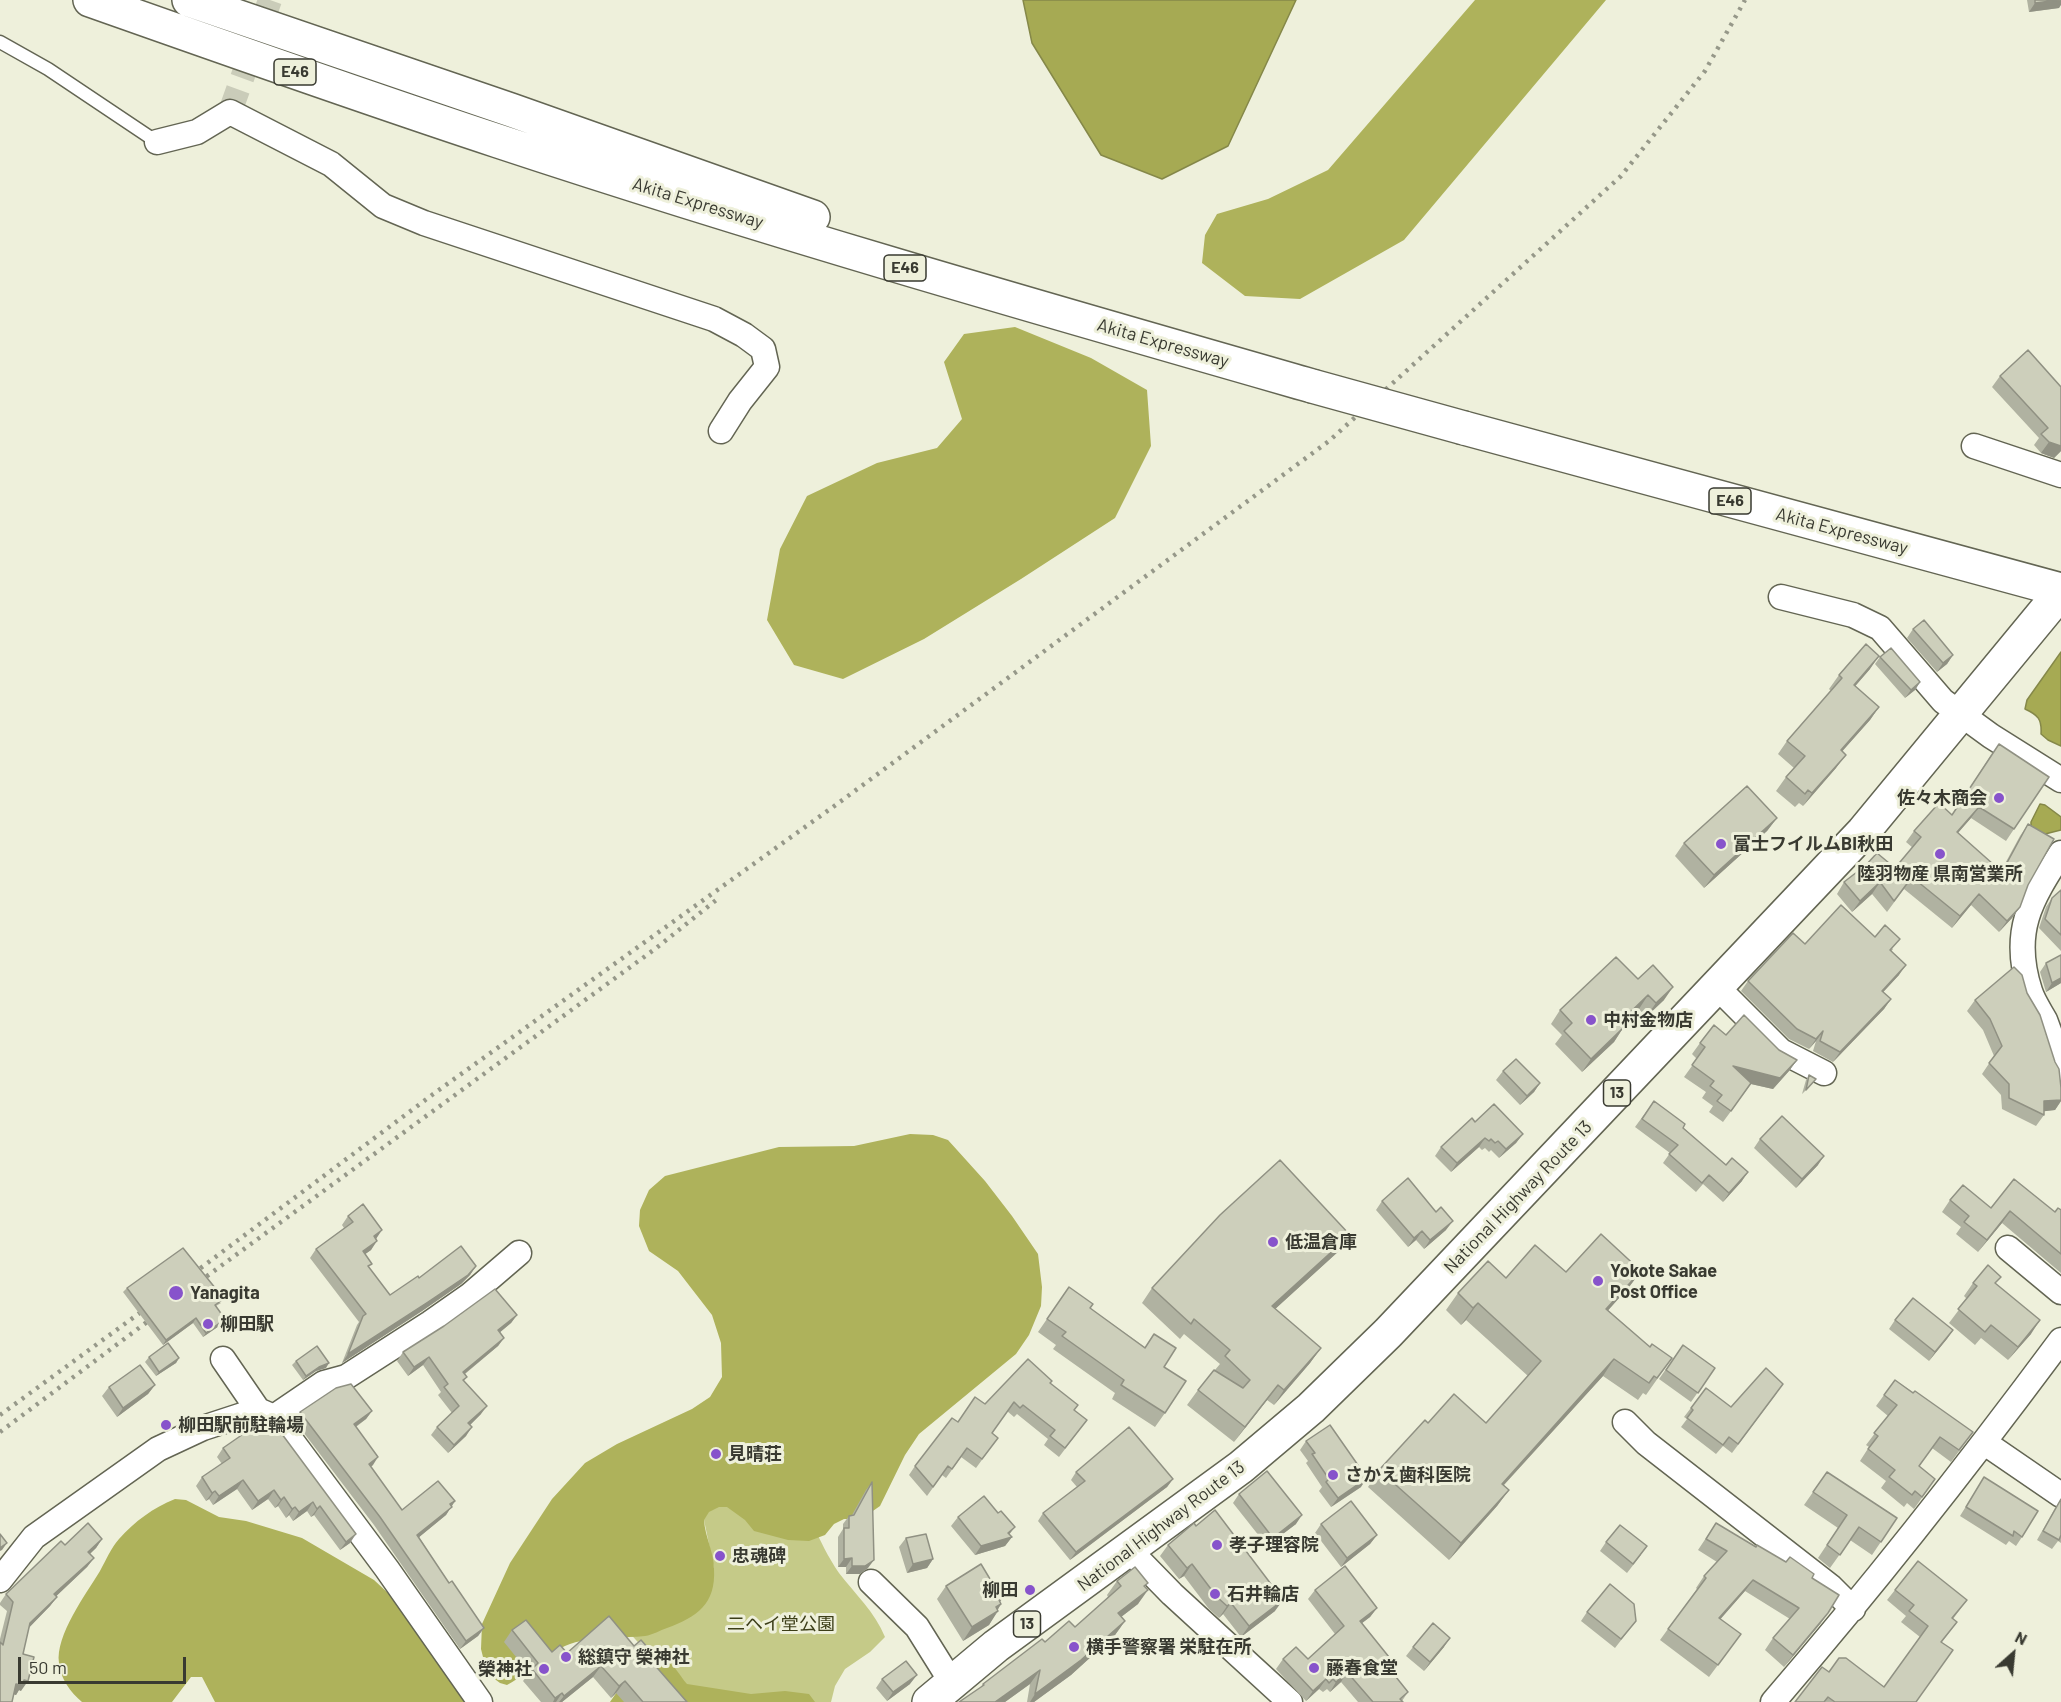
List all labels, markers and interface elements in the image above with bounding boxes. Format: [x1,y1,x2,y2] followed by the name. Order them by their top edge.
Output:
[274,59,316,85] road number: E46
[630,173,766,233] street label: Akita Expressway
[884,255,926,281] road number: E46
[1095,314,1231,372] street label: Akita Expressway
[1709,488,1751,514] road number: E46
[1774,503,1910,559] street label: Akita Expressway
[1897,787,1987,809] place label: 佐々木商会
[1992,791,2006,805] marker: 佐々木商会
[1733,833,1893,855] place label: 富士フイルムBI秋田
[1714,837,1728,851] marker: 富士フイルムBI秋田
[1933,847,1947,861] marker: 陸羽物産 県南営業所
[1857,863,2023,885] place label: 陸羽物産 県南営業所
[1603,1009,1693,1031] place label: 中村金物店
[1584,1013,1598,1027] marker: 中村金物店
[1604,1080,1630,1106] road number: 13
[1439,1116,1597,1278] street label: National Highway Route 13
[1285,1231,1357,1253] place label: 低温倉庫
[1266,1235,1280,1249] marker: 低温倉庫
[1610,1260,1717,1302] place label: Yokote Sakae Post Office
[1591,1274,1605,1288] marker: Yokote Sakae Post Office
[190,1282,260,1304] place label: Yanagita
[167,1284,185,1302] marker: Yanagita
[220,1313,274,1335] place label: 柳田駅
[201,1317,215,1331] marker: 柳田駅
[178,1414,304,1436] place label: 柳田駅前駐輪場
[159,1418,173,1432] marker: 柳田駅前駐輪場
[728,1443,782,1465] place label: 見晴荘
[709,1447,723,1461] marker: 見晴荘
[1073,1456,1249,1596] street label: National Highway Route 13
[1345,1464,1471,1486] place label: さかえ歯科医院
[1326,1468,1340,1482] marker: さかえ歯科医院
[1229,1534,1319,1556] place label: 孝子理容院
[1210,1538,1224,1552] marker: 孝子理容院
[732,1545,786,1567] place label: 忠魂碑
[713,1549,727,1563] marker: 忠魂碑
[982,1579,1018,1601] place label: 柳田
[1023,1583,1037,1597] marker: 柳田
[1227,1583,1299,1605] place label: 石井輪店
[1208,1587,1222,1601] marker: 石井輪店
[1014,1611,1040,1637] road number: 13
[727,1613,835,1635] park label: 二ヘイ堂公園
[1983,1624,2043,1684] north arrow
[2012,1627,2030,1648] text: N
[1086,1636,1252,1658] place label: 横手警察署 栄駐在所
[1067,1640,1081,1654] marker: 横手警察署 栄駐在所
[21,1645,189,1683] scale bar
[578,1646,690,1668] place label: 総鎮守 榮神社
[559,1650,573,1664] marker: 総鎮守 榮神社
[29,1656,67,1678] text: 50 m
[1326,1657,1398,1679] place label: 藤春食堂
[478,1658,532,1680] place label: 榮神社
[1307,1661,1321,1675] marker: 藤春食堂
[537,1662,551,1676] marker: 榮神社

